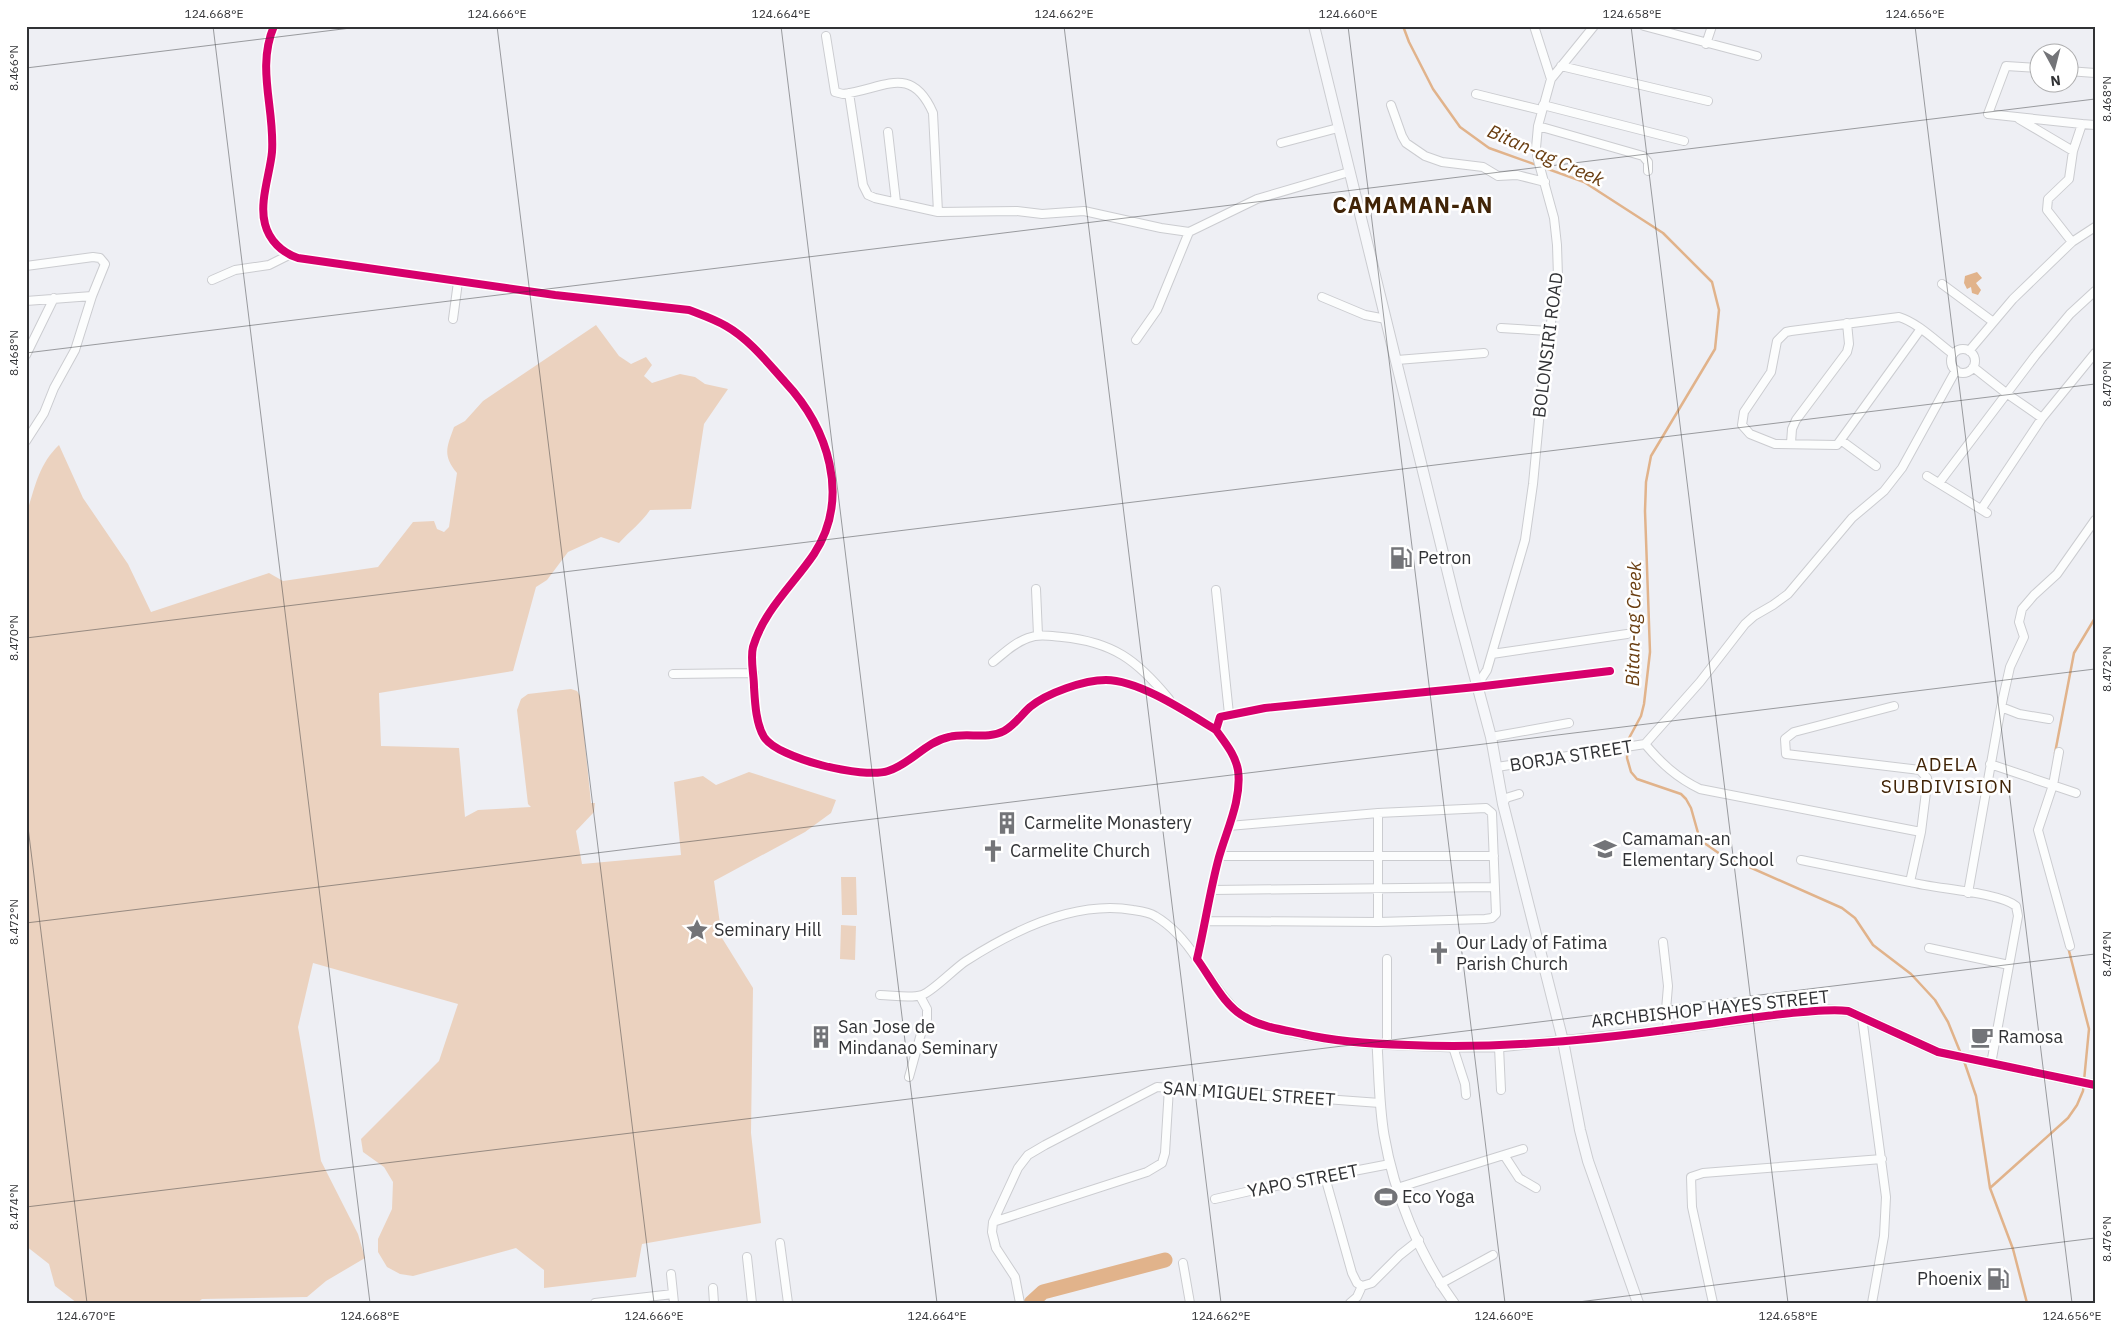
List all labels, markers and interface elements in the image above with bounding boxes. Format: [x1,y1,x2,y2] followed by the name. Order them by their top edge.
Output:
[184,6,244,21] text: 124.668°E
[467,6,527,21] text: 124.666°E
[751,6,811,21] text: 124.664°E
[1034,6,1094,21] text: 124.662°E
[1318,6,1378,21] text: 124.660°E
[1602,6,1662,21] text: 124.658°E
[1885,6,1945,21] text: 124.656°E
[2028,42,2078,92] north arrow
[6,45,21,91] text: 8.466°N
[2049,71,2062,90] text: N
[2099,76,2114,122] text: 8.468°N
[1484,119,1609,192] water label: Bitan-ag Creek
[1333,190,1493,219] district label: CAMAMAN-AN
[1527,271,1568,419] street label: BOLONSIRI ROAD
[6,330,21,376] text: 8.468°N
[2099,361,2114,407] text: 8.470°N
[1388,545,1414,571] fuel station icon: Petron
[1418,546,1472,569] place label: Petron
[1620,560,1646,687] water label: Bitan-ag Creek
[6,615,21,661] text: 8.470°N
[2099,646,2114,692] text: 8.472°N
[1508,734,1634,777] street label: BORJA STREET
[1881,752,2013,798] district label: ADELA SUBDIVISION
[994,810,1020,836] building icon: Carmelite Monastery
[1024,811,1192,834] place label: Carmelite Monastery
[1622,827,1774,871] place label: Camaman-an Elementary School
[1592,836,1618,862] school or university icon: Camaman-an Elementary School
[980,838,1006,864] church icon: Carmelite Church
[1010,839,1150,862] place label: Carmelite Church
[6,899,21,945] text: 8.472°N
[684,917,710,943] place icon: Seminary Hill
[714,918,821,941] place label: Seminary Hill
[1456,931,1608,975] place label: Our Lady of Fatima Parish Church
[2099,931,2114,977] text: 8.474°N
[1426,940,1452,966] church icon: Our Lady of Fatima Parish Church
[1590,985,1830,1032] street label: ARCHBISHOP HAYES STREET
[838,1015,998,1059] place label: San Jose de Mindanao Seminary
[808,1024,834,1050] building icon: San Jose de Mindanao Seminary
[1969,1024,1995,1050] cafe icon: Ramosa
[1998,1025,2064,1048] place label: Ramosa
[1162,1076,1336,1111] street label: SAN MIGUEL STREET
[1246,1158,1360,1203] street label: YAPO STREET
[6,1184,21,1230] text: 8.474°N
[1373,1184,1399,1210] sports icon: Eco Yoga
[1402,1185,1475,1208] place label: Eco Yoga
[2099,1216,2114,1262] text: 8.476°N
[1985,1266,2011,1292] fuel station icon: Phoenix
[1917,1267,1982,1290] place label: Phoenix
[56,1308,116,1323] text: 124.670°E
[340,1308,400,1323] text: 124.668°E
[624,1308,684,1323] text: 124.666°E
[907,1308,967,1323] text: 124.664°E
[1191,1308,1251,1323] text: 124.662°E
[1474,1308,1534,1323] text: 124.660°E
[1758,1308,1818,1323] text: 124.658°E
[2042,1308,2102,1323] text: 124.656°E

